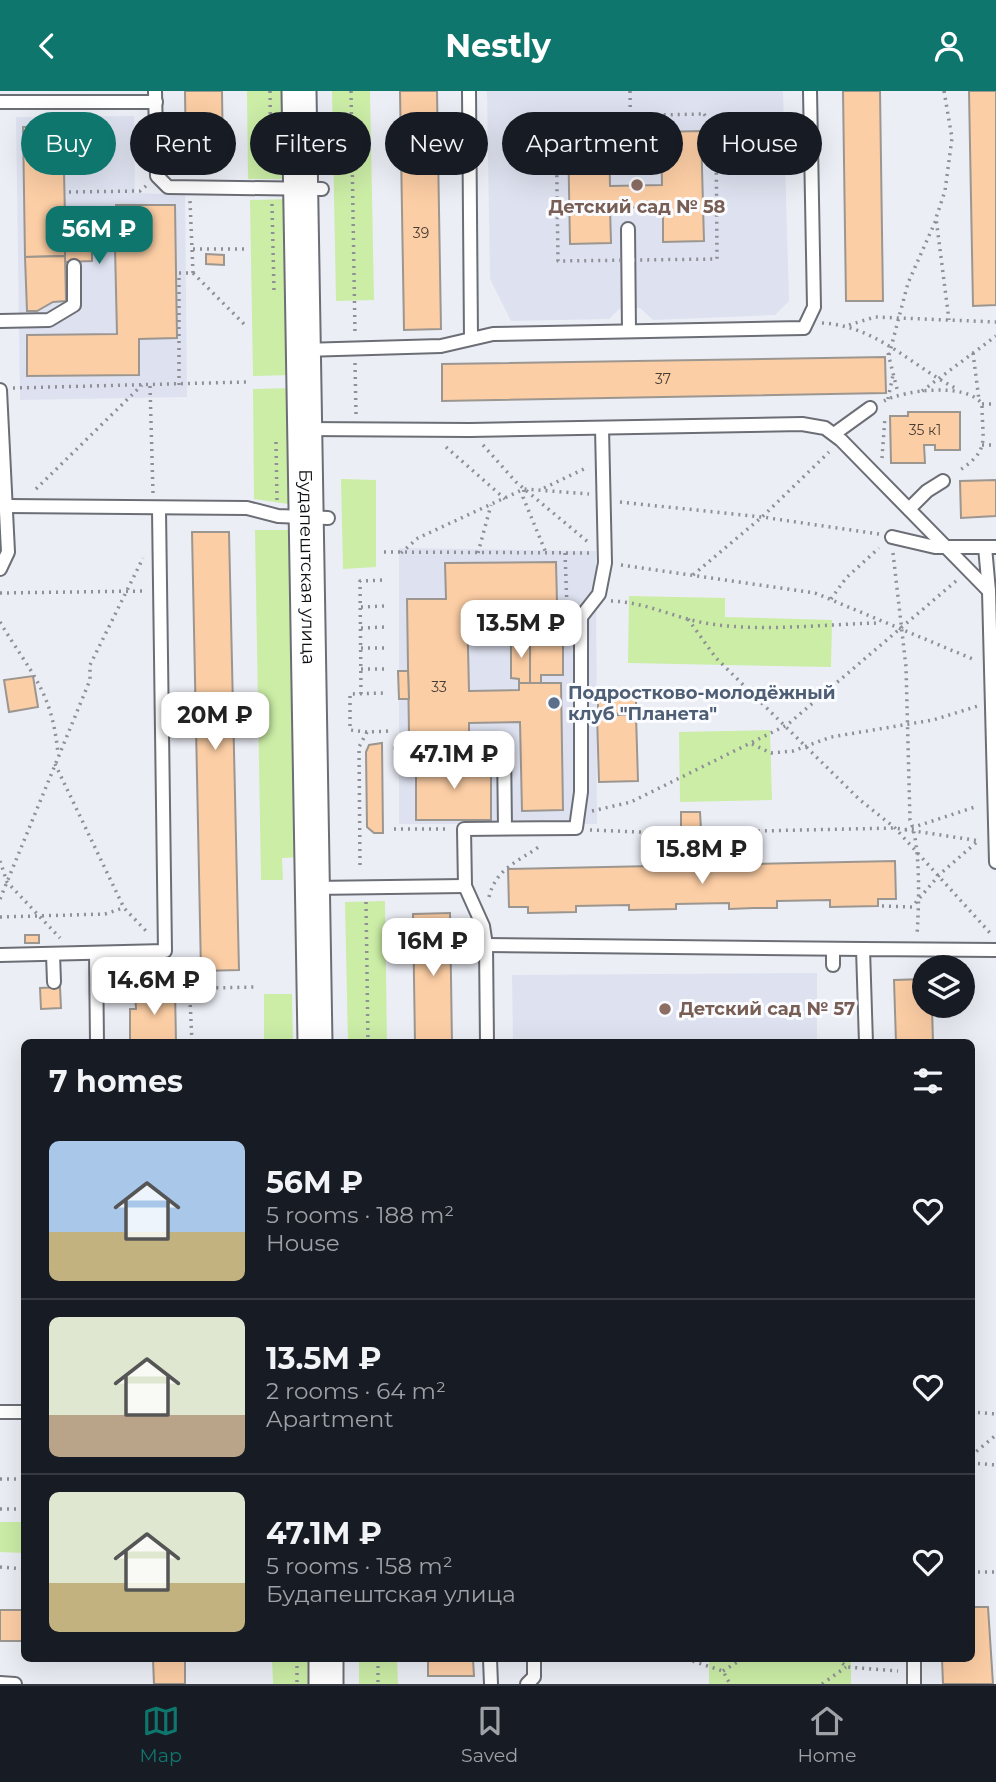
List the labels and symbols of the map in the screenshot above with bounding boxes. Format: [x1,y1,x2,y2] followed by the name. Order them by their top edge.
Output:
[629,177,645,193] marker: Детский сад № 58
[548,196,726,218] place label: Детский сад № 58
[50,207,148,266] pin: 56M ₽
[413,224,429,242] house number: 39
[655,370,671,388] house number: 37
[909,421,941,439] house number: 35 к1
[294,469,320,665] street label: Будапештская улица
[456,601,586,660] pin: 13.5M ₽
[431,678,447,696] house number: 33
[568,682,836,725] place label: Подростково-молодёжный клуб "Планета"
[166,693,264,752] pin: 20M ₽
[546,695,562,711] marker: Подростково-молодёжный клуб "Планета"
[389,731,519,791] pin: 47.1M ₽
[637,827,767,886] pin: 15.8M ₽
[384,919,482,978] pin: 16M ₽
[89,957,219,1017] pin: 14.6M ₽
[679,998,855,1020] place label: Детский сад № 57
[657,1001,673,1017] marker: Детский сад № 57

